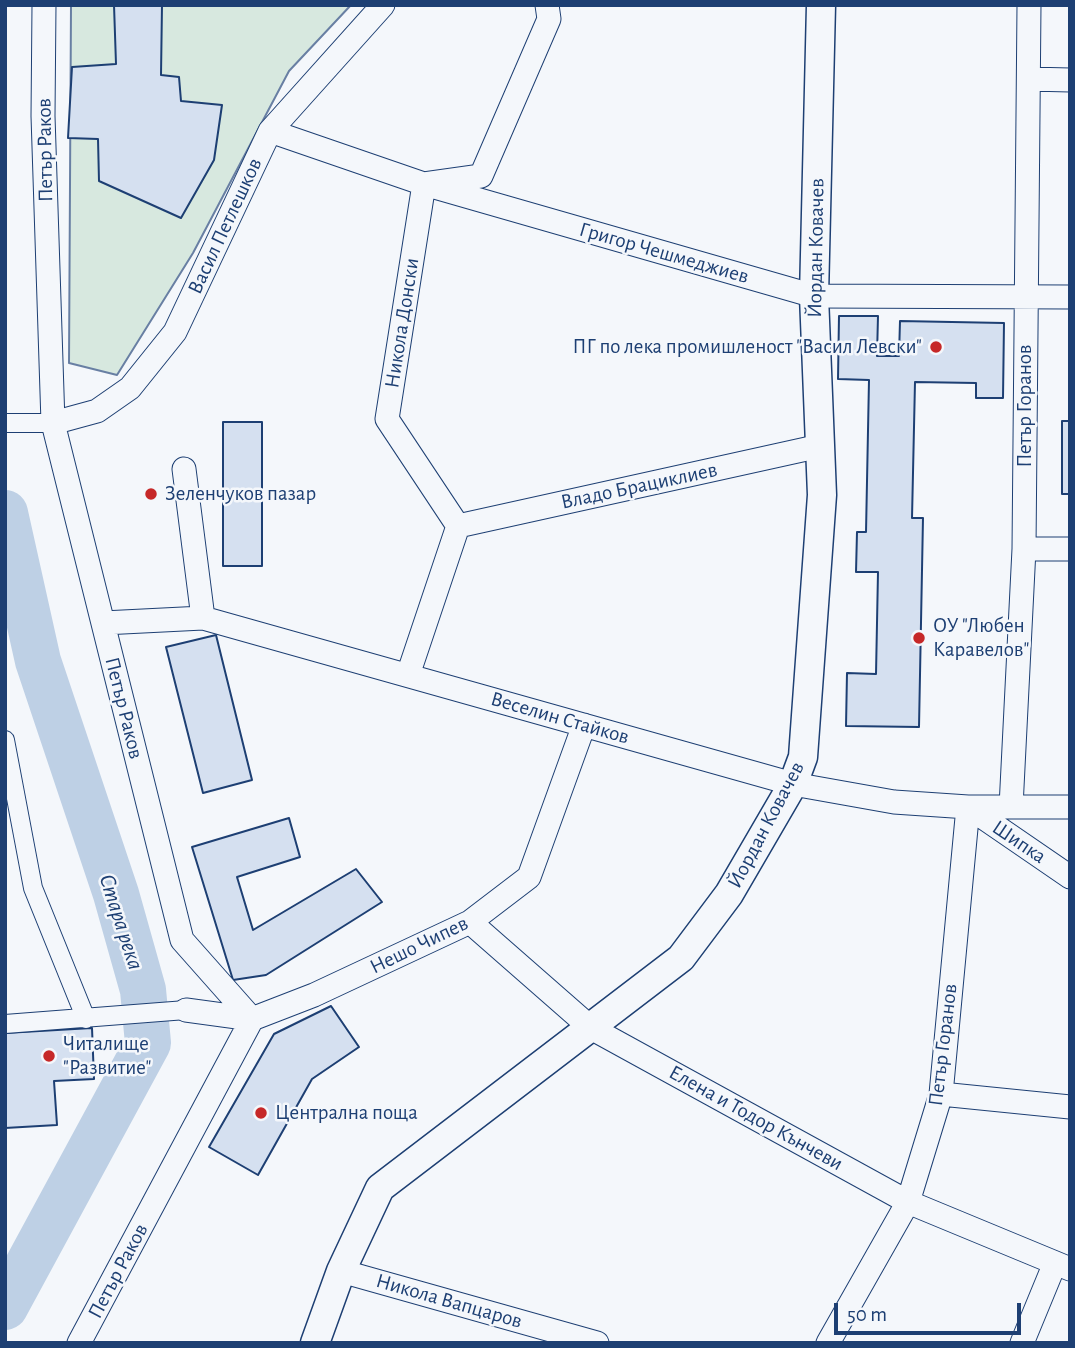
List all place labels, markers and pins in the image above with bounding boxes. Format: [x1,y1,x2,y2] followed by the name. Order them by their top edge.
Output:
[573,334,922,360] place label: ПГ по лека промишленост "Васил Левски"
[928,339,944,355] marker: ПГ по лека промишленост "Васил Левски"
[165,481,316,507] place label: Зеленчуков пазар
[143,486,159,502] marker: Зеленчуков пазар
[933,613,1029,663] place label: ОУ "Любен Каравелов"
[911,630,927,646] marker: ОУ "Любен Каравелов"
[63,1031,151,1081] place label: Читалище "Развитие"
[41,1048,57,1064] marker: Читалище "Развитие"
[275,1100,418,1126] place label: Централна поща
[253,1105,269,1121] marker: Централна поща

